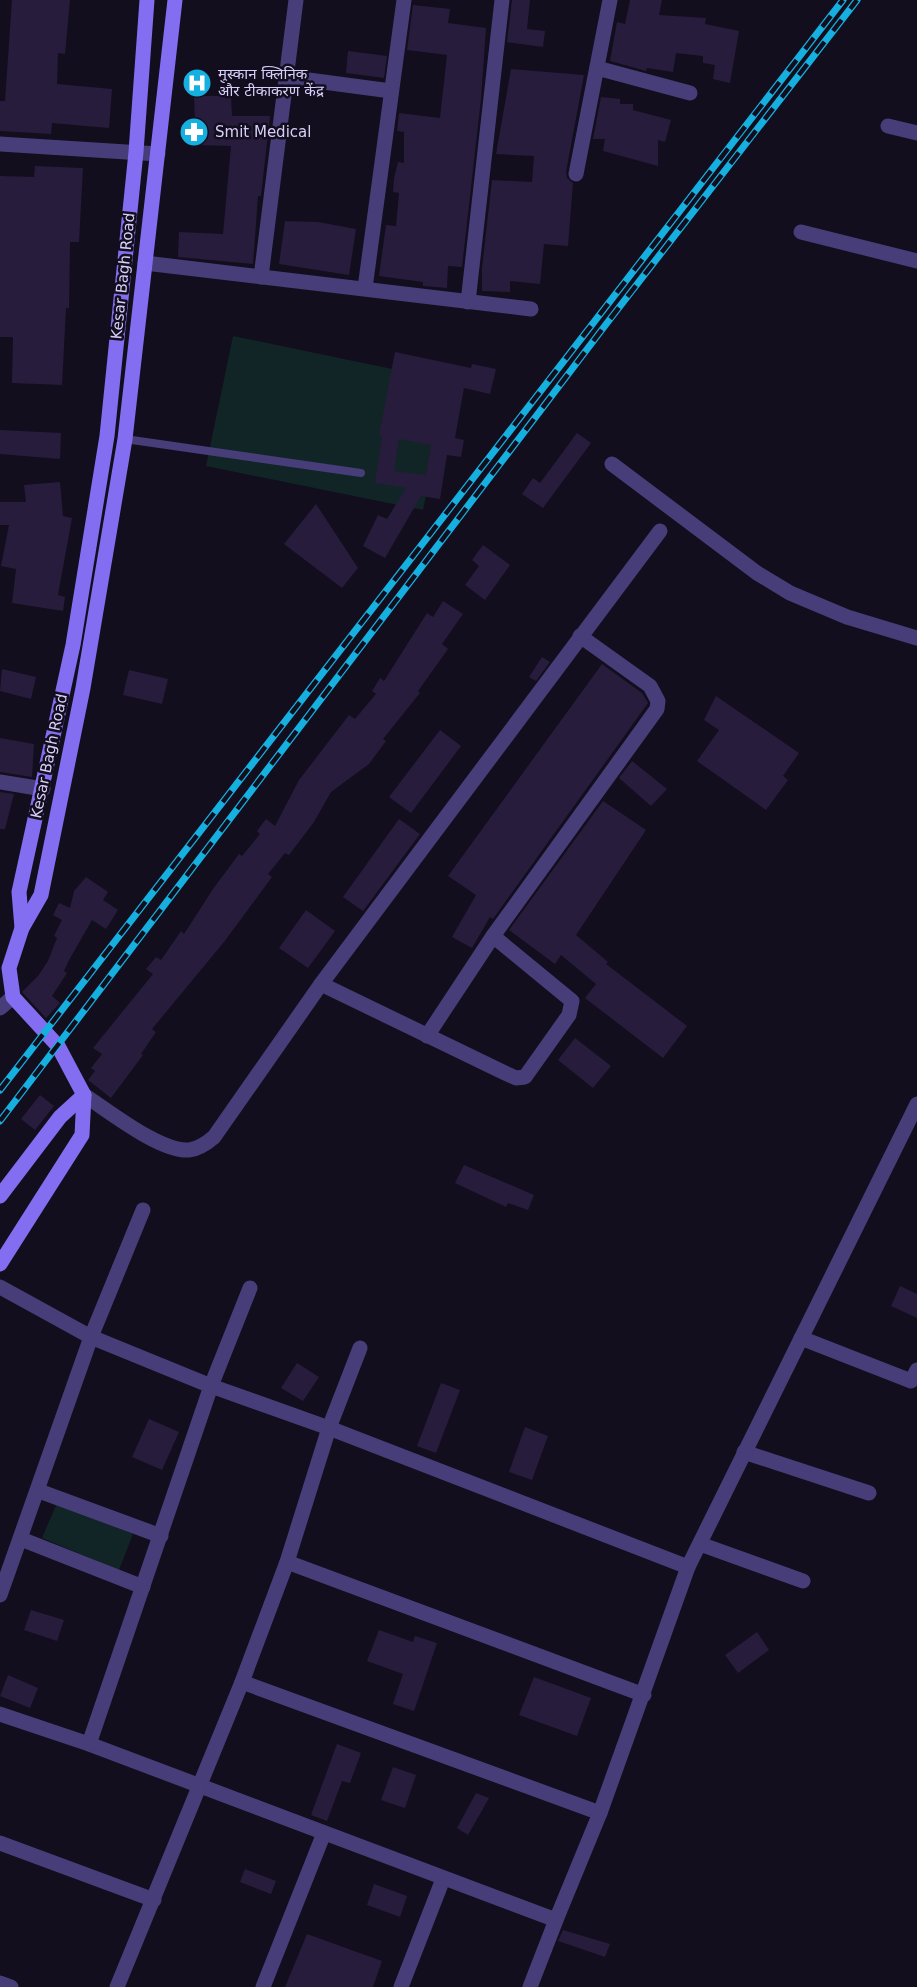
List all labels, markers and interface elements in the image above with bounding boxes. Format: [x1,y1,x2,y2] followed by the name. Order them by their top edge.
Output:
[218,65,325,100] place label: मुस्कान क्लिनिक और टीकाकरण केंद्र
[181,67,213,99] hospital icon: मुस्कान क्लिनिक और टीकाकरण केंद्र
[178,116,210,148] pharmacy icon: Smit Medical
[215,123,311,141] place label: Smit Medical
[107,212,139,340] street label: Kesar Bagh Road
[27,692,71,820] street label: Kesar Bagh Road

